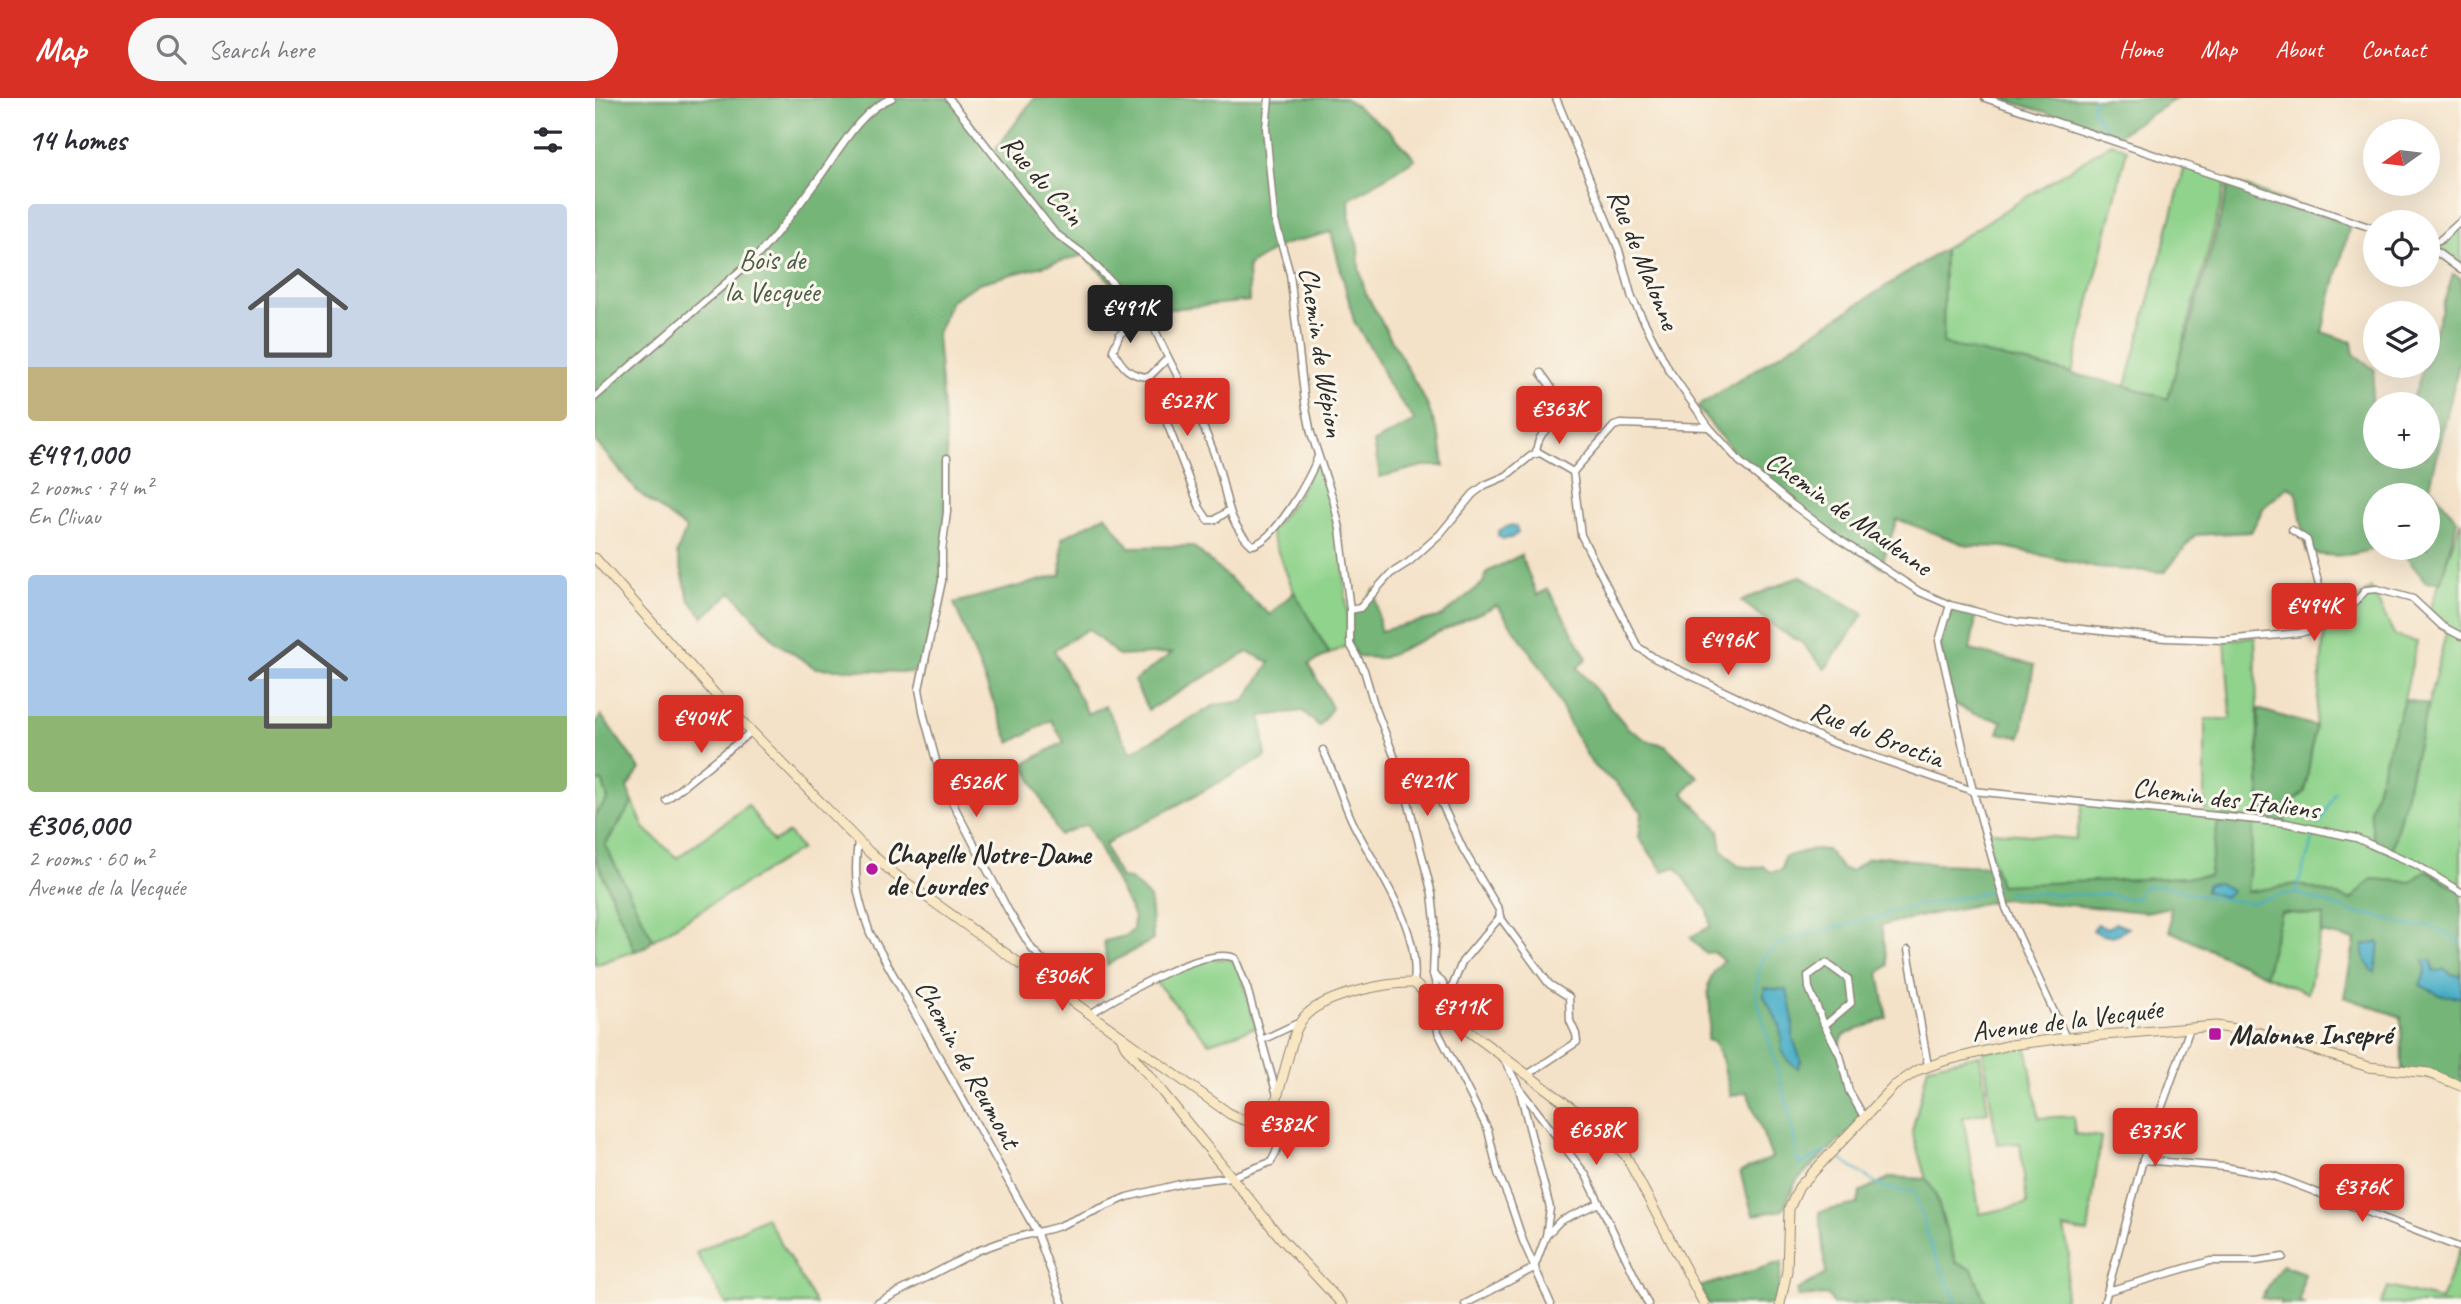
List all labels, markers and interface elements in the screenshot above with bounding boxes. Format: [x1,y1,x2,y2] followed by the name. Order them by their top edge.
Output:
[128,18,618,81] search box
[35,28,86,70] text: Map
[152,30,190,68] icon: search
[208,33,314,66] text: Search here
[2119,34,2162,64] text: Home
[2200,34,2237,64] text: Map
[2275,34,2323,64] text: About
[2361,34,2426,64] text: Contact
[2363,119,2439,196] north arrow
[2363,119,2440,560] map controls
[28,121,126,159] text: 14 homes
[529,121,567,159] icon: filters
[994,127,1092,233] street label: Rue du Coin
[1600,184,1689,336] street label: Rue de Malonne
[2363,210,2440,287] button: locate
[725,242,821,309] park label: Bois de la Vecquée
[235,250,361,376] icon: home
[1291,265,1353,440] street label: Chemin de Wépion
[1081,286,1179,345] pin: €491K
[1104,293,1156,322] text: €491K
[2363,301,2440,378] button: layers
[1138,378,1236,438] pin: €527K
[1161,386,1213,415] text: €527K
[1510,386,1608,446] pin: €363K
[2363,392,2440,469] button: +
[1532,394,1586,423] text: €363K
[28,435,128,473] text: €491,000
[1759,443,1940,584] street label: Chemin de Maulenne
[28,473,152,502] text: 2 rooms · 74 m²
[2363,483,2440,560] button: −
[28,502,100,531] text: En Clivau
[2265,584,2363,643] pin: €494K
[2288,591,2340,620] text: €494K
[1679,618,1777,677] pin: €496K
[235,621,361,747] icon: home
[1701,625,1755,654] text: €496K
[1806,693,1951,776] street label: Rue du Broctia
[652,696,750,755] pin: €404K
[674,703,728,732] text: €404K
[1378,758,1476,818] pin: €421K
[927,760,1025,819] pin: €526K
[1400,766,1454,795] text: €421K
[949,767,1003,796] text: €526K
[2131,769,2324,827] street label: Chemin des Italiens
[28,806,129,844] text: €306,000
[886,836,1093,903] place label: Chapelle Notre-Dame de Lourdes
[28,844,152,873] text: 2 rooms · 60 m²
[864,861,880,877] marker: Chapelle Notre-Dame de Lourdes
[28,873,185,902] text: Avenue de la Vecquée
[1013,954,1111,1013] pin: €306K
[1035,961,1089,990] text: €306K
[907,974,1030,1157] street label: Chemin de Reumont
[1412,984,1510,1044] pin: €711K
[1970,991,2166,1049] street label: Avenue de la Vecquée
[1435,992,1488,1021] text: €711K
[2229,1017,2397,1052] place label: Malonne Insepré
[2207,1026,2223,1042] marker: Malonne Insepré
[1238,1102,1336,1161] pin: €382K
[1547,1108,1645,1167] pin: €658K
[2106,1108,2204,1168] pin: €375K
[1260,1109,1314,1138] text: €382K
[1569,1115,1623,1144] text: €658K
[2129,1116,2181,1145] text: €375K
[2313,1164,2411,1224] pin: €376K
[2335,1172,2389,1201] text: €376K

